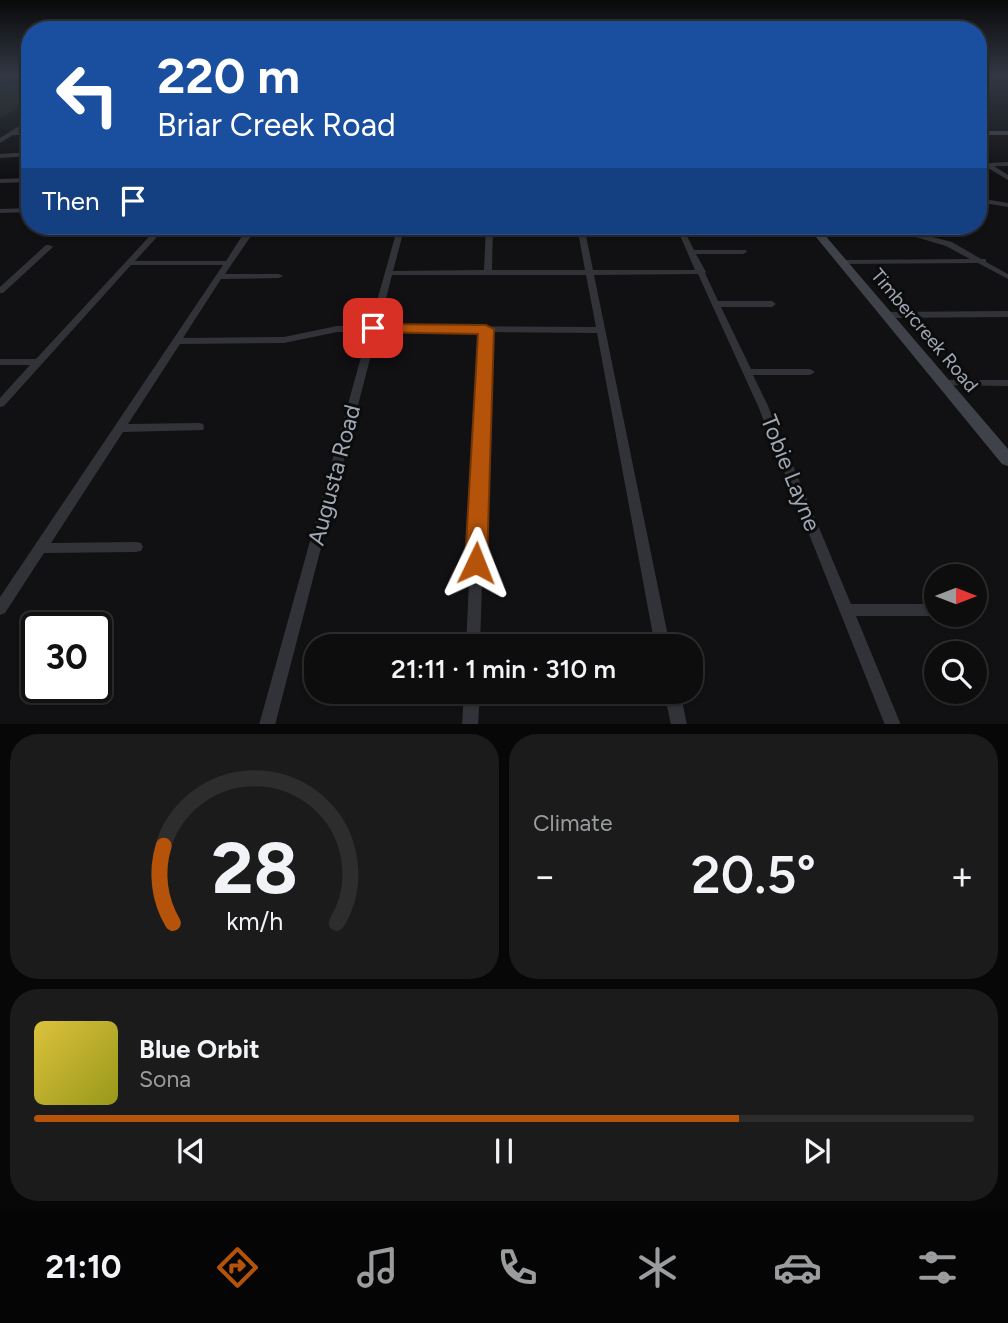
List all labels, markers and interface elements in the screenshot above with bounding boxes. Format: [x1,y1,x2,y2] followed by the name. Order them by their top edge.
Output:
[157,46,300,105] text: 220 m
[42,49,133,140] icon: left
[157,106,396,144] text: Briar Creek Road
[114,182,152,220] icon: arrive
[42,185,100,217] text: Then
[866,264,983,397] street label: Timbercreek Road
[343,298,403,358] pin
[354,309,392,347] icon: arrive
[302,402,366,548] street label: Augusta Road
[755,411,827,535] street label: Tobie Layne
[439,526,513,600] position arrow
[924,564,987,626] north arrow
[924,564,987,704] map controls
[21,612,112,703] speed limit sign: 30
[924,641,987,704] button: search
[391,653,616,685] text: 21:11 · 1 min · 310 m
[533,809,612,837] text: Climate
[211,824,298,911] text: 28
[691,844,816,906] text: 20.5°
[533,853,557,899] text: −
[950,853,974,899] text: +
[226,905,283,935] text: km/h
[139,1033,260,1065] text: Blue Orbit
[139,1065,191,1093] text: Sona
[172,1132,210,1170] icon: previous
[485,1132,523,1170] icon: pause
[798,1132,836,1170] icon: next
[213,1243,262,1292] icon: directions
[353,1243,402,1292] icon: music
[493,1243,542,1292] icon: phone
[633,1243,682,1292] icon: climate
[773,1243,822,1292] icon: car
[913,1243,962,1292] icon: filters
[46,1248,121,1286] text: 21:10

